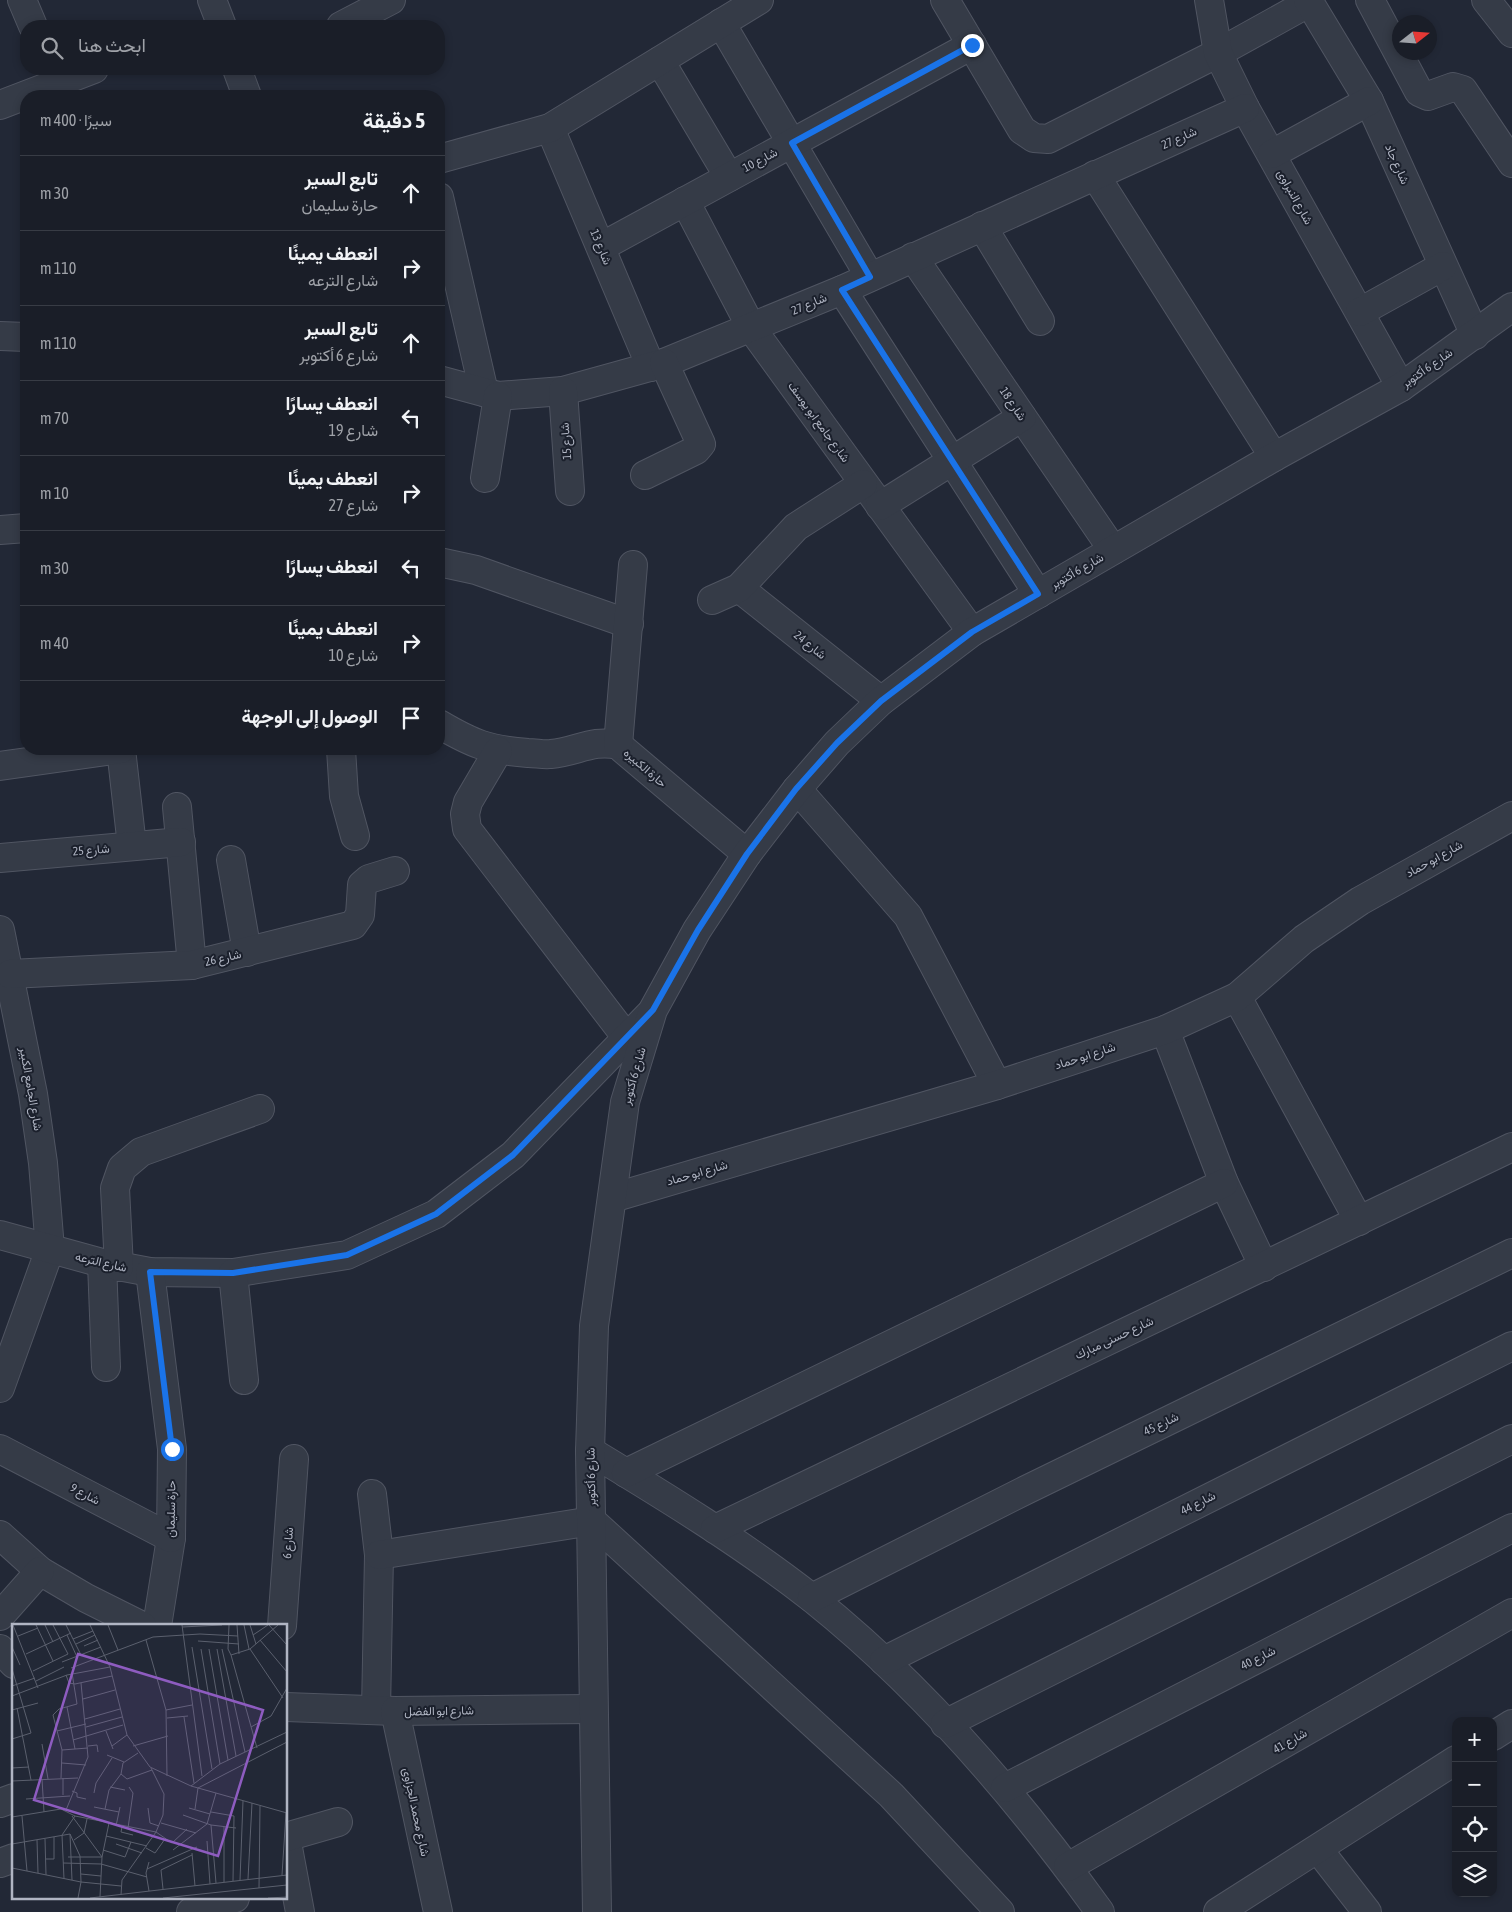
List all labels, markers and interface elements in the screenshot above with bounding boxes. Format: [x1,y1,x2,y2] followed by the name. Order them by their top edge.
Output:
[1392,15,1437,60] north arrow
[20,20,445,75] search box
[38,34,66,62] icon: search
[78,34,146,56] text: ابحث هنا
[961,34,984,57] route end
[363,108,425,132] text: 5 دقيقة
[40,111,112,129] text: سيرًا · 400 m
[1159,124,1200,154] street label: شارع 27
[1380,142,1412,187] street label: شارع جاد
[740,145,781,177] street label: شارع 10
[305,167,378,189] text: تابع السير
[1272,167,1316,228] street label: شارع النبراوى
[397,179,425,207] icon: ahead
[40,184,69,202] text: 30 m
[302,196,378,214] text: حارة سليمان
[585,227,615,268] street label: شارع 13
[288,242,378,264] text: انعطف يمينًا
[397,254,425,282] icon: right
[40,259,76,277] text: 110 m
[308,271,378,289] text: شارع الترعه
[789,290,830,320] street label: شارع 27
[305,317,378,339] text: تابع السير
[397,329,425,357] icon: ahead
[40,334,76,352] text: 110 m
[1398,345,1456,393] street label: شارع 6 أكتوبر
[299,346,378,364] text: شارع 6 أكتوبر
[784,379,853,466] street label: شارع جامع ابو يوسف
[995,385,1029,424] street label: شارع 18
[285,392,378,414] text: انعطف يسارًا
[397,404,425,432] icon: left
[40,409,69,427] text: 70 m
[329,421,378,439] text: شارع 19
[558,422,576,460] street label: شارع 15
[288,467,378,489] text: انعطف يمينًا
[397,479,425,507] icon: right
[40,484,69,502] text: 10 m
[329,496,378,514] text: شارع 27
[1047,550,1107,594] street label: شارع 6 أكتوبر
[397,554,425,582] icon: left
[285,555,378,577] text: انعطف يسارًا
[40,559,69,577] text: 30 m
[288,617,378,639] text: انعطف يمينًا
[790,628,829,664] street label: شارع 24
[397,629,425,657] icon: right
[40,634,69,652] text: 40 m
[329,646,378,664] text: شارع 10
[397,704,425,732] icon: arrive
[241,705,378,727] text: الوصول إلى الوجهة
[620,746,669,791] street label: حارة الكبيره
[1403,838,1466,882] street label: شارع ابو حماد
[72,841,110,861] street label: شارع 25
[203,947,243,971] street label: شارع 26
[1053,1040,1118,1074] street label: شارع ابو حماد
[15,1045,45,1132] street label: شارع الجامع الكبير
[619,1046,651,1108] street label: شارع 6 أكتوبر
[665,1158,730,1190] street label: شارع ابو حماد
[73,1249,128,1277] street label: شارع الترعه
[1073,1314,1156,1364] street label: شارع حسنى مبارك
[1141,1410,1182,1440] street label: شارع 45
[161,1438,184,1461] route start
[583,1447,601,1508] street label: شارع 6 أكتوبر
[67,1480,102,1509] street label: شارع 9
[164,1480,179,1538] street label: حارة سليمان
[1178,1488,1219,1519] street label: شارع 44
[280,1527,298,1559] street label: شارع 6
[12,1624,288,1900] inset map
[1238,1643,1279,1674] street label: شارع 40
[404,1703,474,1721] street label: شارع ابو الفضل
[1452,1717,1497,1897] map controls
[1452,1717,1497,1762] button: +
[1270,1726,1311,1758] street label: شارع 41
[1452,1762,1497,1807] button: −
[398,1766,432,1858] street label: شارع محمد الجزاوى
[1452,1807,1497,1852] button: locate
[1452,1852,1497,1897] button: layers

